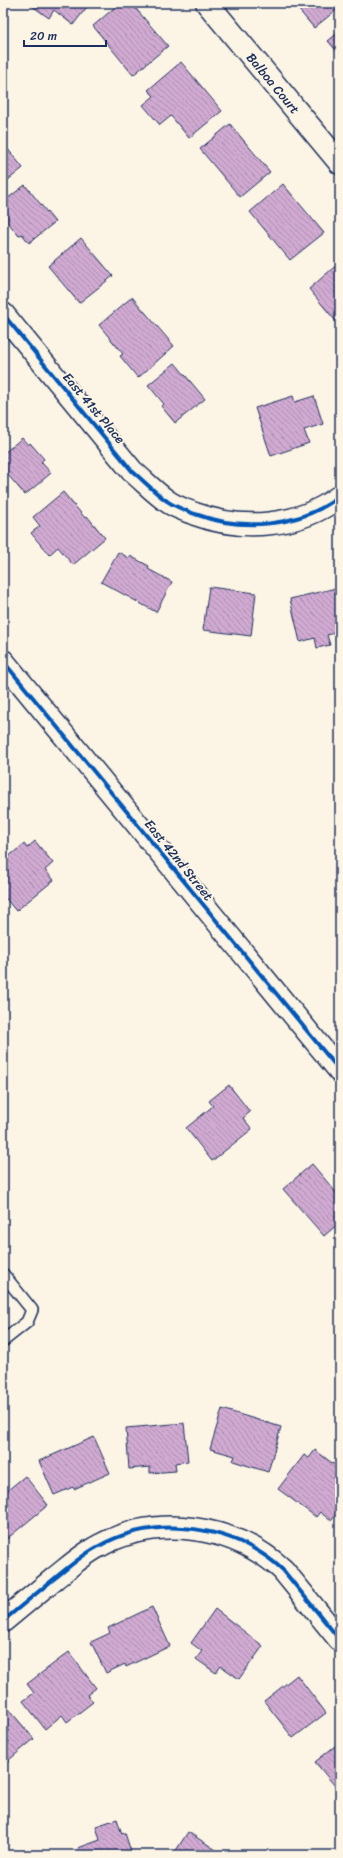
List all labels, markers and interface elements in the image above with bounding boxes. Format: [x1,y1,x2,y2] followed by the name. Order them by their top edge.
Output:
[24,22,106,48] scale bar
[30,25,57,47] text: 20 m
[241,47,306,119] street label: Balboa Court
[57,367,131,449] street label: East 41st Place
[139,814,220,906] street label: East 42nd Street

